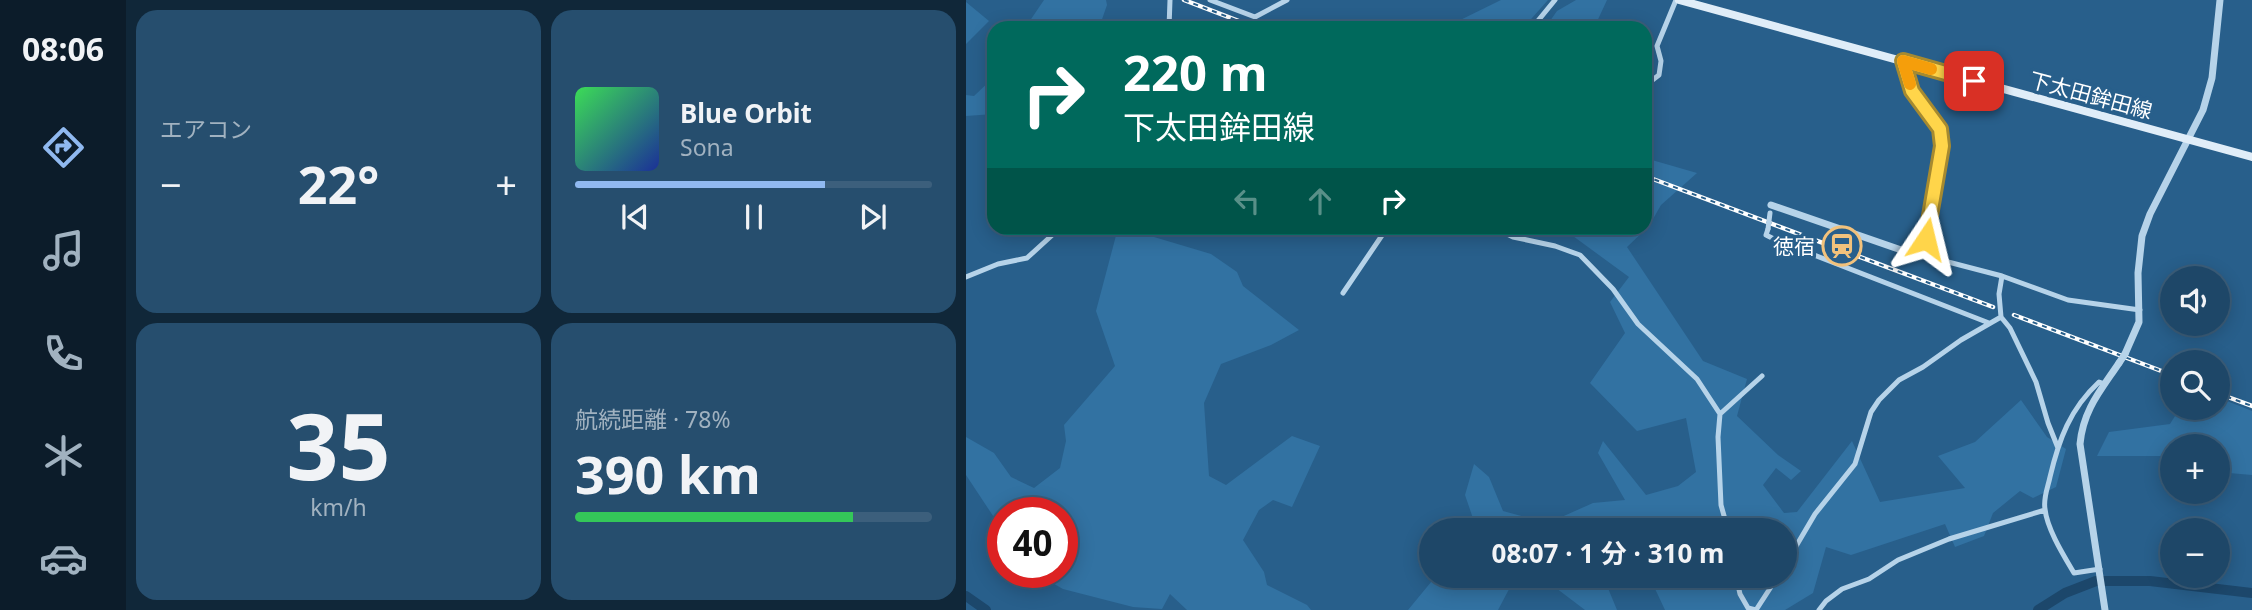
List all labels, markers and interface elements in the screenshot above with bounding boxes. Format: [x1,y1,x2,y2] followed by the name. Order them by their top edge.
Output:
[22,27,104,70] text: 08:06
[1123,39,1268,105] text: 220 m
[1008,49,1099,140] icon: right
[1944,51,2004,111] pin
[1955,62,1993,100] icon: arrive
[2027,65,2155,125] street label: 下太田鉾田線
[680,95,812,131] text: Blue Orbit
[1123,105,1315,148] text: 下太田鉾田線
[160,113,252,145] text: エアコン
[39,123,88,172] icon: directions
[680,131,734,163] text: Sona
[298,148,379,219] text: 22°
[160,158,182,210] text: −
[495,158,517,210] text: +
[1228,182,1266,220] icon: left
[1301,182,1339,220] icon: ahead
[1374,182,1412,220] icon: right
[616,198,654,236] icon: previous
[735,198,773,236] icon: pause
[854,198,892,236] icon: next
[1889,202,1963,276] position arrow
[1821,225,1863,267] station icon: 徳宿
[39,226,88,275] icon: music
[1773,232,1815,260] place label: 徳宿
[2160,266,2230,588] map controls
[2160,266,2230,336] button: sound
[39,329,88,378] icon: phone
[2160,350,2230,420] button: search
[286,383,391,507] text: 35
[575,403,731,435] text: 航続距離 · 78%
[39,431,88,480] icon: climate
[2160,434,2230,504] button: +
[575,438,761,509] text: 390 km
[310,491,367,523] text: km/h
[987,497,1078,588] speed limit sign: 40
[2160,518,2230,588] button: −
[39,534,88,583] icon: car
[1492,535,1724,571] text: 08:07 · 1 分 · 310 m

